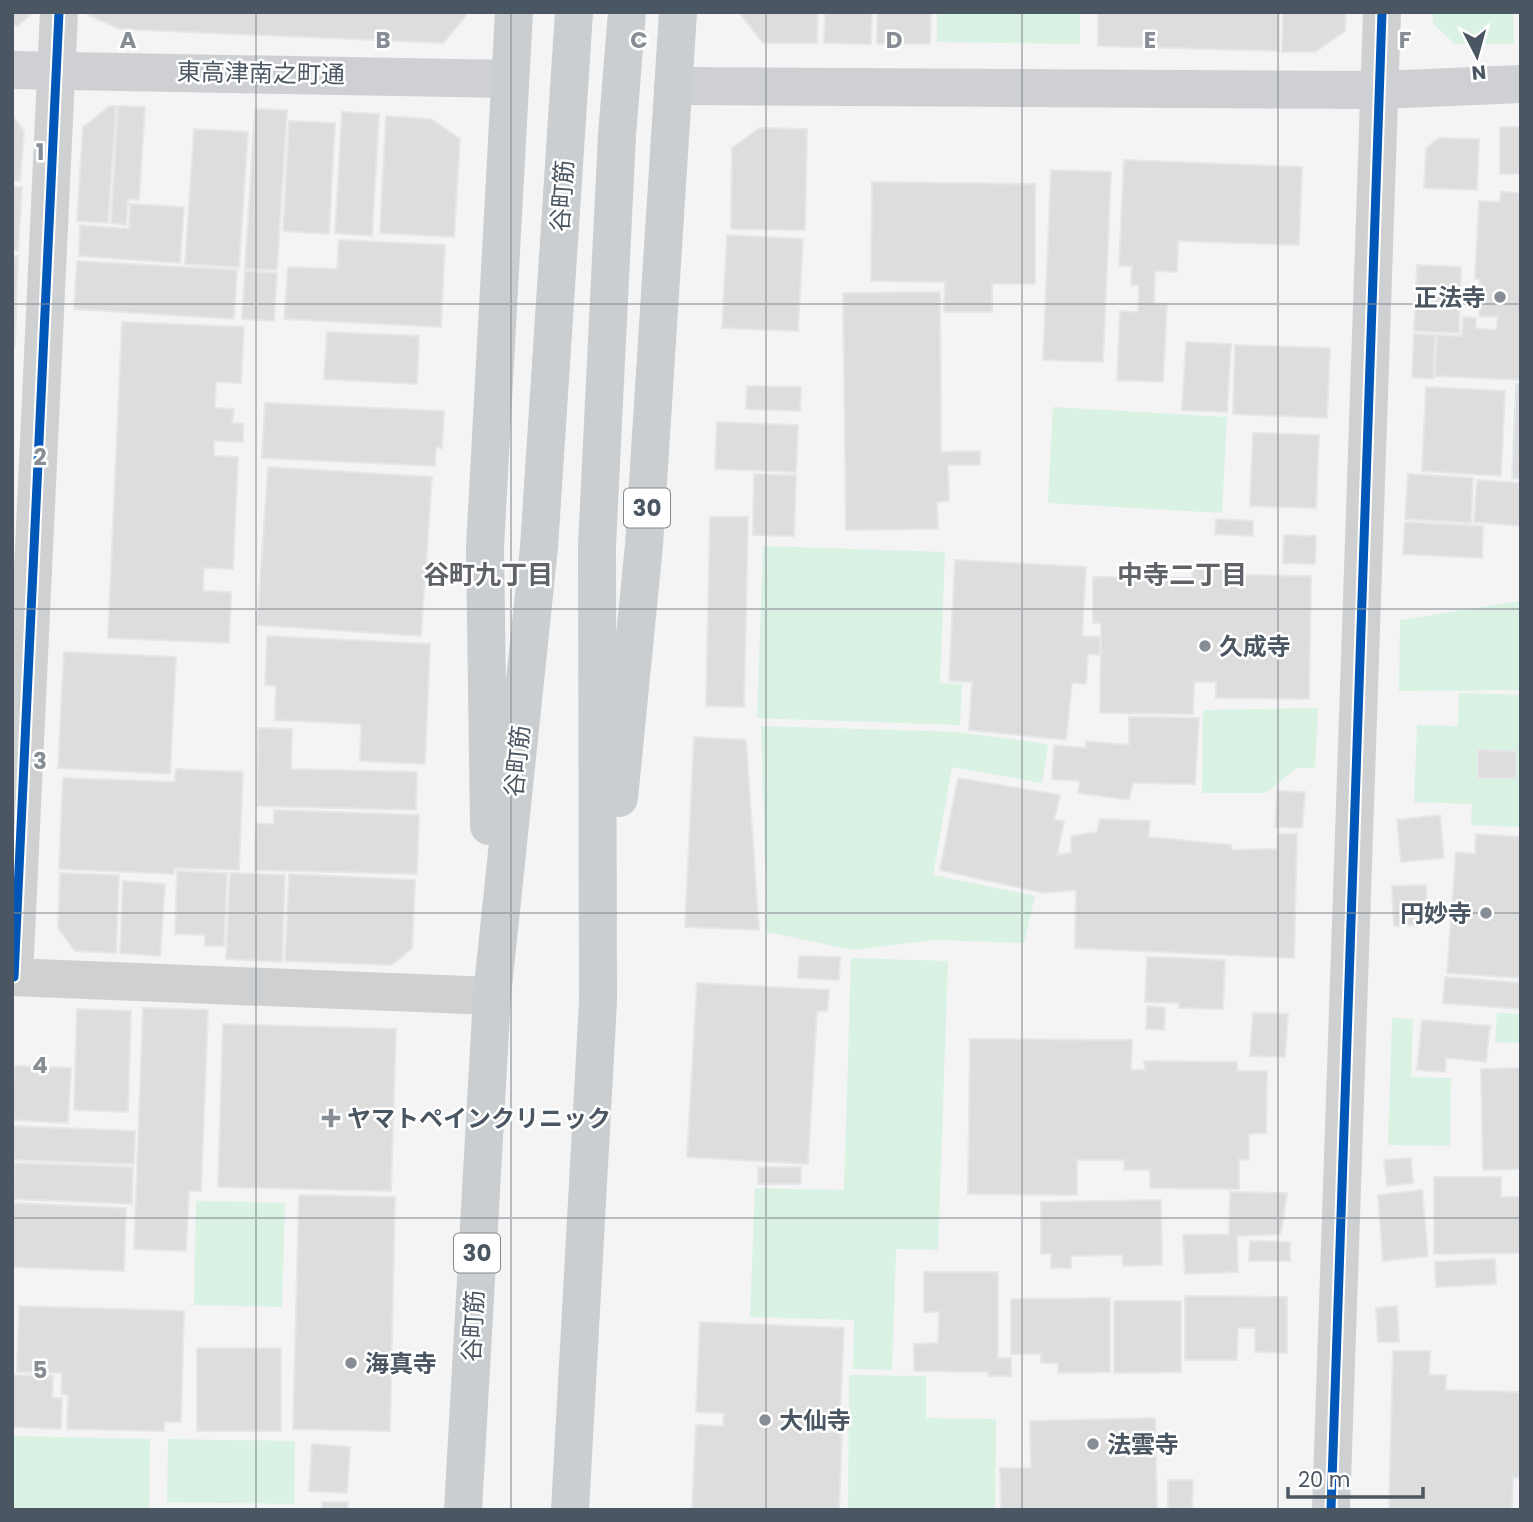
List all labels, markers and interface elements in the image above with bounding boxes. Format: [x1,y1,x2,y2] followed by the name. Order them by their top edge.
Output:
[1442,21,1512,91] north arrow
[120,24,137,56] text: A
[375,24,391,56] text: B
[630,24,648,56] text: C
[886,24,902,56] text: D
[1144,24,1156,56] text: E
[1399,24,1411,56] text: F
[177,55,345,91] street label: 東高津南之町通
[1470,58,1487,87] text: N
[36,136,44,168] text: 1
[543,159,581,233] street label: 谷町筋
[1414,281,1486,314] place label: 正法寺
[1492,289,1508,305] marker: 正法寺
[33,441,47,473] text: 2
[624,488,670,528] road number: 30
[423,557,553,593] district label: 谷町九丁目
[1117,557,1247,593] district label: 中寺二丁目
[1219,630,1291,663] place label: 久成寺
[1197,638,1213,654] marker: 久成寺
[497,723,537,799] street label: 谷町筋
[33,745,47,777] text: 3
[1400,897,1472,930] place label: 円妙寺
[1478,905,1494,921] marker: 円妙寺
[32,1049,48,1081] text: 4
[347,1102,611,1135] place label: ヤマトペインクリニック
[321,1108,341,1128] marker: ヤマトペインクリニック
[454,1234,500,1272] road number: 30
[455,1289,491,1363] street label: 谷町筋
[365,1347,437,1380] place label: 海真寺
[33,1354,47,1386] text: 5
[343,1355,359,1371] marker: 海真寺
[779,1404,851,1437] place label: 大仙寺
[757,1412,773,1428] marker: 大仙寺
[1107,1428,1179,1461] place label: 法雲寺
[1085,1436,1101,1452] marker: 法雲寺
[1288,1456,1423,1500] scale bar
[1298,1465,1351,1494] text: 20 m

